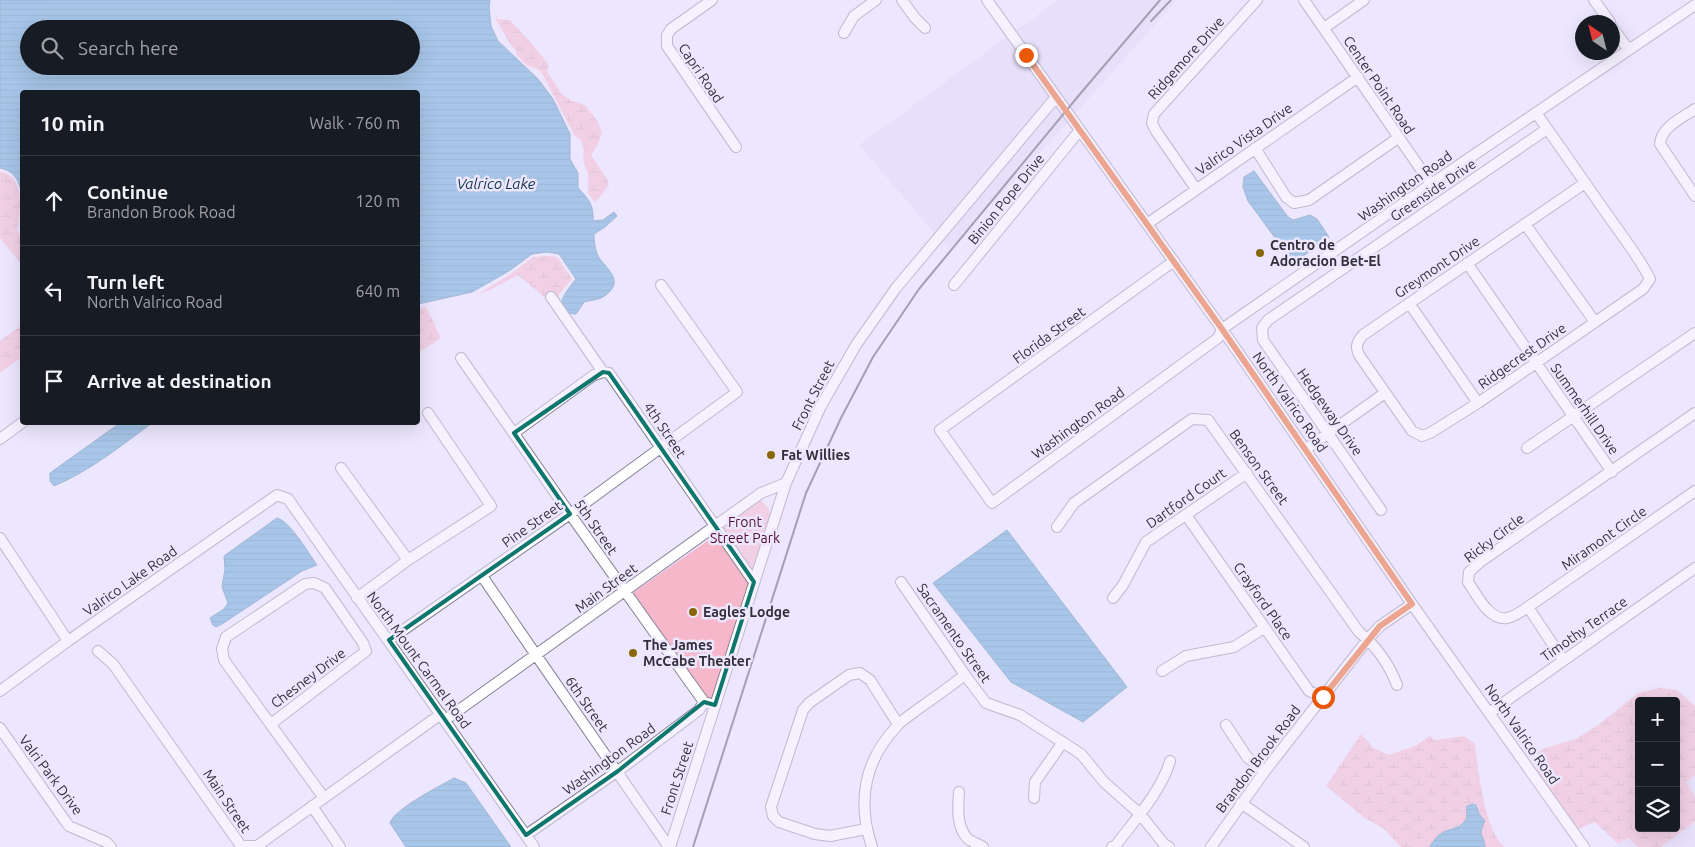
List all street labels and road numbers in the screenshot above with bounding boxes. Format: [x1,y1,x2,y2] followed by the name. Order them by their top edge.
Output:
[1145,13,1227,103] street label: Ridgemore Drive
[1340,33,1418,137] street label: Center Point Road
[675,40,727,106] street label: Capri Road
[1193,100,1295,178] street label: Valrico Vista Drive
[1355,148,1455,224] street label: Washington Road
[965,151,1047,247] street label: Binion Pope Drive
[1387,155,1479,225] street label: Greenside Drive
[1391,233,1483,301] street label: Greymont Drive
[1010,303,1089,367] street label: Florida Street
[1475,320,1569,392] street label: Ridgecrest Drive
[1249,349,1331,455] street label: North Valrico Road
[789,357,838,433] street label: Front Street
[1548,360,1622,458] street label: Summerhill Drive
[1294,365,1366,459] street label: Hedgeway Drive
[1029,384,1127,462] street label: Washington Road
[641,399,690,461] street label: 4th Street
[1226,426,1292,508] street label: Benson Street
[1143,464,1229,531] street label: Dartford Court
[571,496,621,558] street label: 5th Street
[499,497,566,551] street label: Pine Street
[1558,503,1650,573] street label: Miramont Circle
[1461,510,1527,566] street label: Ricky Circle
[80,543,180,619] street label: Valrico Lake Road
[1230,559,1296,643] street label: Crayford Place
[572,560,641,616] street label: Main Street
[914,580,994,686] street label: Sacramento Street
[364,588,474,732] street label: North Mount Carmel Road
[1538,593,1630,665] street label: Timothy Terrace
[268,645,348,711] street label: Chesney Drive
[562,673,612,735] street label: 6th Street
[1481,681,1563,787] street label: North Valrico Road
[1212,702,1304,816] street label: Brandon Brook Road
[560,720,658,798] street label: Washington Road
[16,732,86,818] street label: Valri Park Drive
[658,739,697,817] street label: Front Street
[200,766,254,836] street label: Main Street

